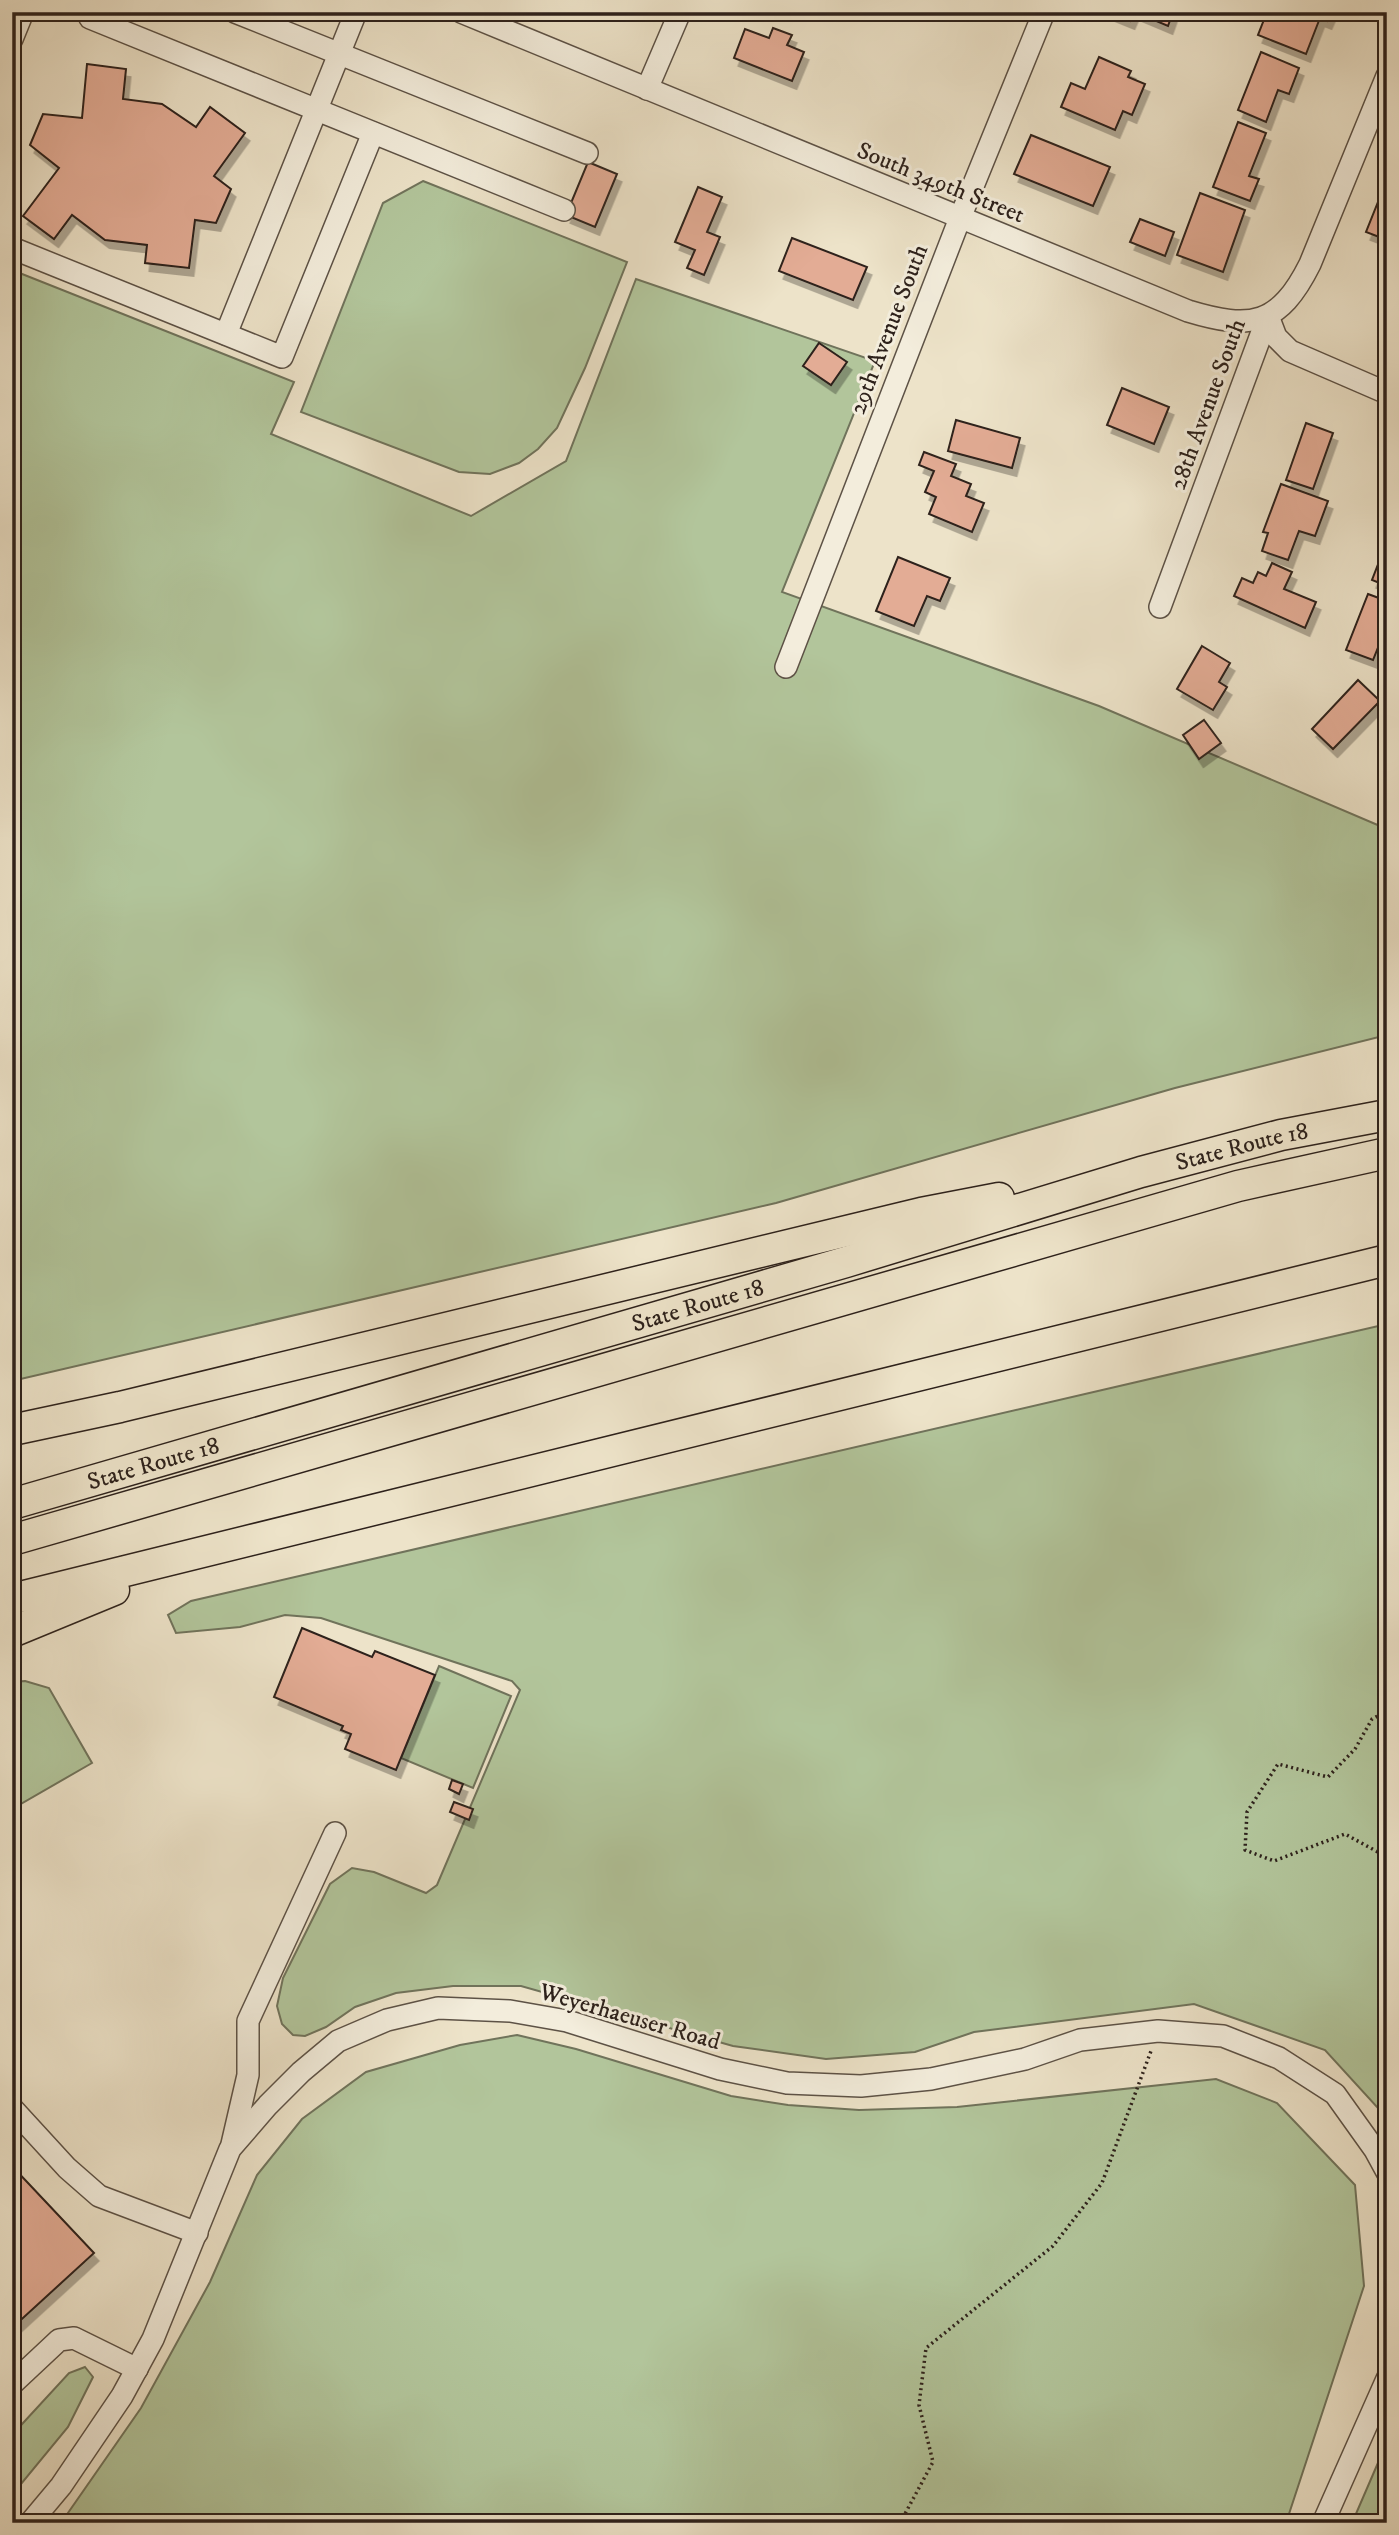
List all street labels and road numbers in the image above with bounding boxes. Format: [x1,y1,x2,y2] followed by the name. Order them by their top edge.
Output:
[852,136,1029,230] street label: South 349th Street
[843,240,935,419] street label: 29th Avenue South
[1163,314,1253,494] street label: 28th Avenue South
[1172,1116,1311,1178] street label: State Route 18
[629,1273,767,1339] street label: State Route 18
[84,1431,223,1497] street label: State Route 18
[535,1976,724,2057] street label: Weyerhaeuser Road

